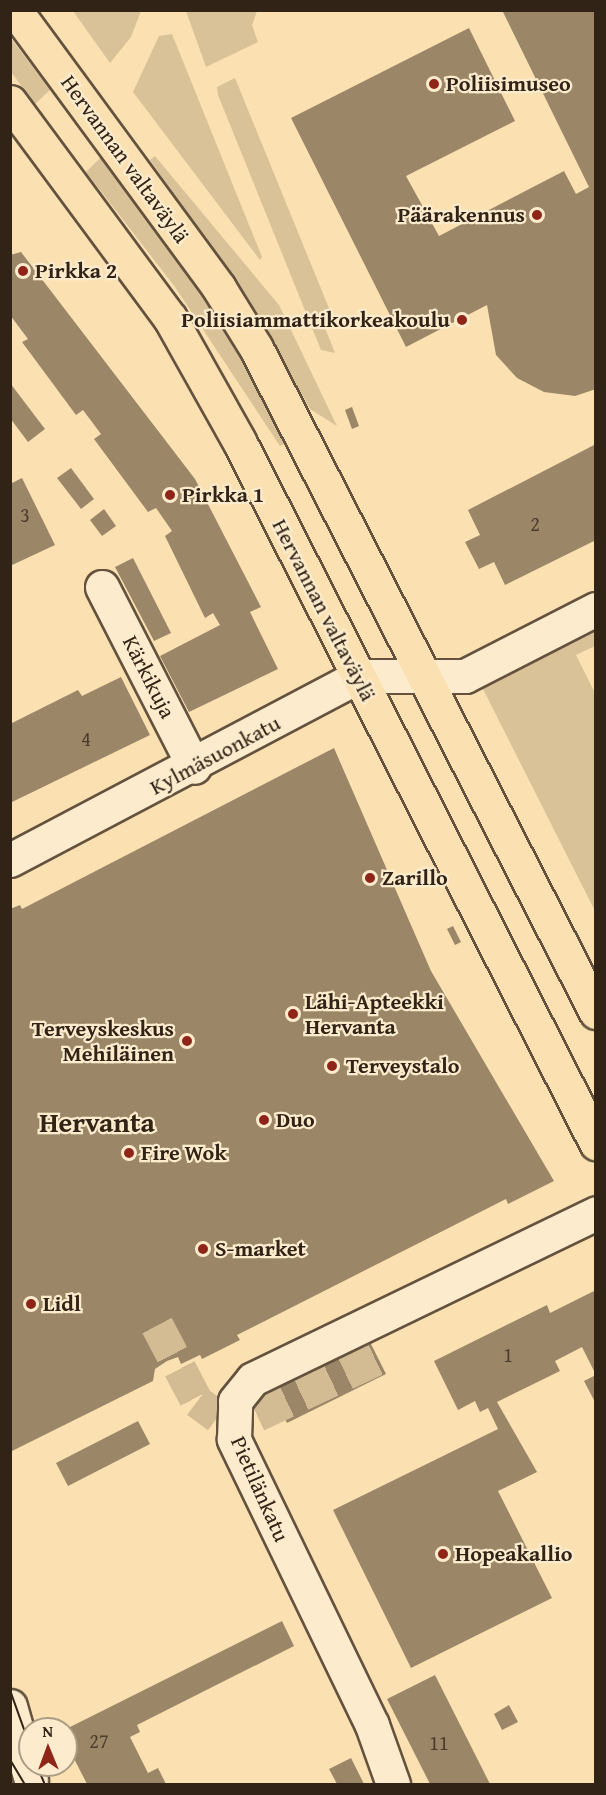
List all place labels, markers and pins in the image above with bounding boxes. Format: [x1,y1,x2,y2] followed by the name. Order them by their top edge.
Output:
[446,71,571,97] place label: Poliisimuseo
[427,77,441,91] marker: Poliisimuseo
[398,202,525,228] place label: Päärakennus
[530,208,544,222] marker: Päärakennus
[35,258,117,284] place label: Pirkka 2
[16,264,30,278] marker: Pirkka 2
[181,307,450,333] place label: Poliisiammattikorkeakoulu
[455,313,469,327] marker: Poliisiammattikorkeakoulu
[182,482,264,508] place label: Pirkka 1
[163,488,177,502] marker: Pirkka 1
[382,865,448,891] place label: Zarillo
[363,871,377,885] marker: Zarillo
[305,988,444,1040] place label: Lähi-Apteekki Hervanta
[286,1007,300,1021] marker: Lähi-Apteekki Hervanta
[32,1015,174,1066] place label: Terveyskeskus Mehiläinen
[178,1032,196,1050] marker: Terveyskeskus Mehiläinen
[346,1053,459,1079] place label: Terveystalo
[323,1057,341,1075] marker: Terveystalo
[276,1107,315,1133] place label: Duo
[257,1113,271,1127] marker: Duo
[141,1140,227,1166] place label: Fire Wok
[122,1146,136,1160] marker: Fire Wok
[215,1236,306,1262] place label: S-market
[196,1242,210,1256] marker: S-market
[43,1291,81,1317] place label: Lidl
[24,1297,38,1311] marker: Lidl
[455,1541,573,1567] place label: Hopeakallio
[436,1547,450,1561] marker: Hopeakallio

